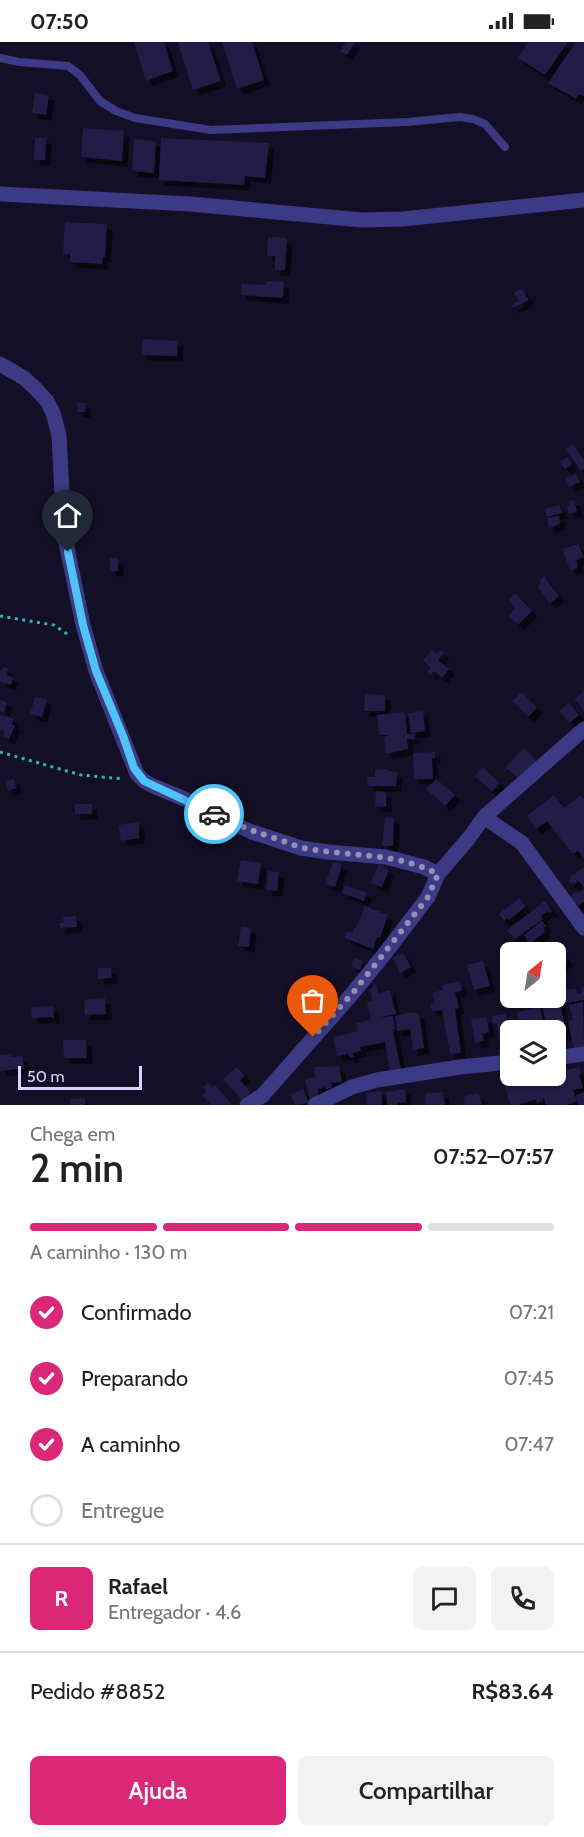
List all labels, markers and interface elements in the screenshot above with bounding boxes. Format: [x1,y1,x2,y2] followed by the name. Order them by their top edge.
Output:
[30,8,89,35] text: 07:50
[42,490,93,552] pin
[51,499,84,532] icon: home
[184,784,244,844] courier
[198,798,231,831] icon: car
[500,942,566,1008] north arrow
[500,942,566,1086] map controls
[287,975,338,1037] pin
[296,984,329,1017] icon: bag
[500,1020,566,1086] button: layers
[18,1063,142,1090] scale bar
[27,1067,64,1086] text: 50 m
[30,1122,115,1146] text: Chega em
[433,1143,554,1170] text: 07:52–07:57
[30,1144,124,1192] text: 2 min
[30,1240,187,1264] text: A caminho · 130 m
[30,1296,63,1329] icon: check
[81,1299,192,1326] text: Confirmado
[509,1300,554,1324] text: 07:21
[30,1362,63,1395] icon: check
[81,1365,188,1392] text: Preparando
[504,1366,554,1390] text: 07:45
[30,1428,63,1461] icon: check
[81,1431,180,1458] text: A caminho
[504,1432,554,1456] text: 07:47
[81,1497,164,1524] text: Entregue
[413,1567,476,1630] button: chat
[491,1567,554,1630] button: phone
[108,1573,168,1600] text: Rafael
[55,1585,68,1612] text: R
[108,1600,241,1624] text: Entregador · 4.6
[30,1678,165,1705] text: Pedido #8852
[471,1678,554,1705] text: R$83.64
[30,1756,286,1825] button: Ajuda
[298,1756,554,1825] button: Compartilhar

